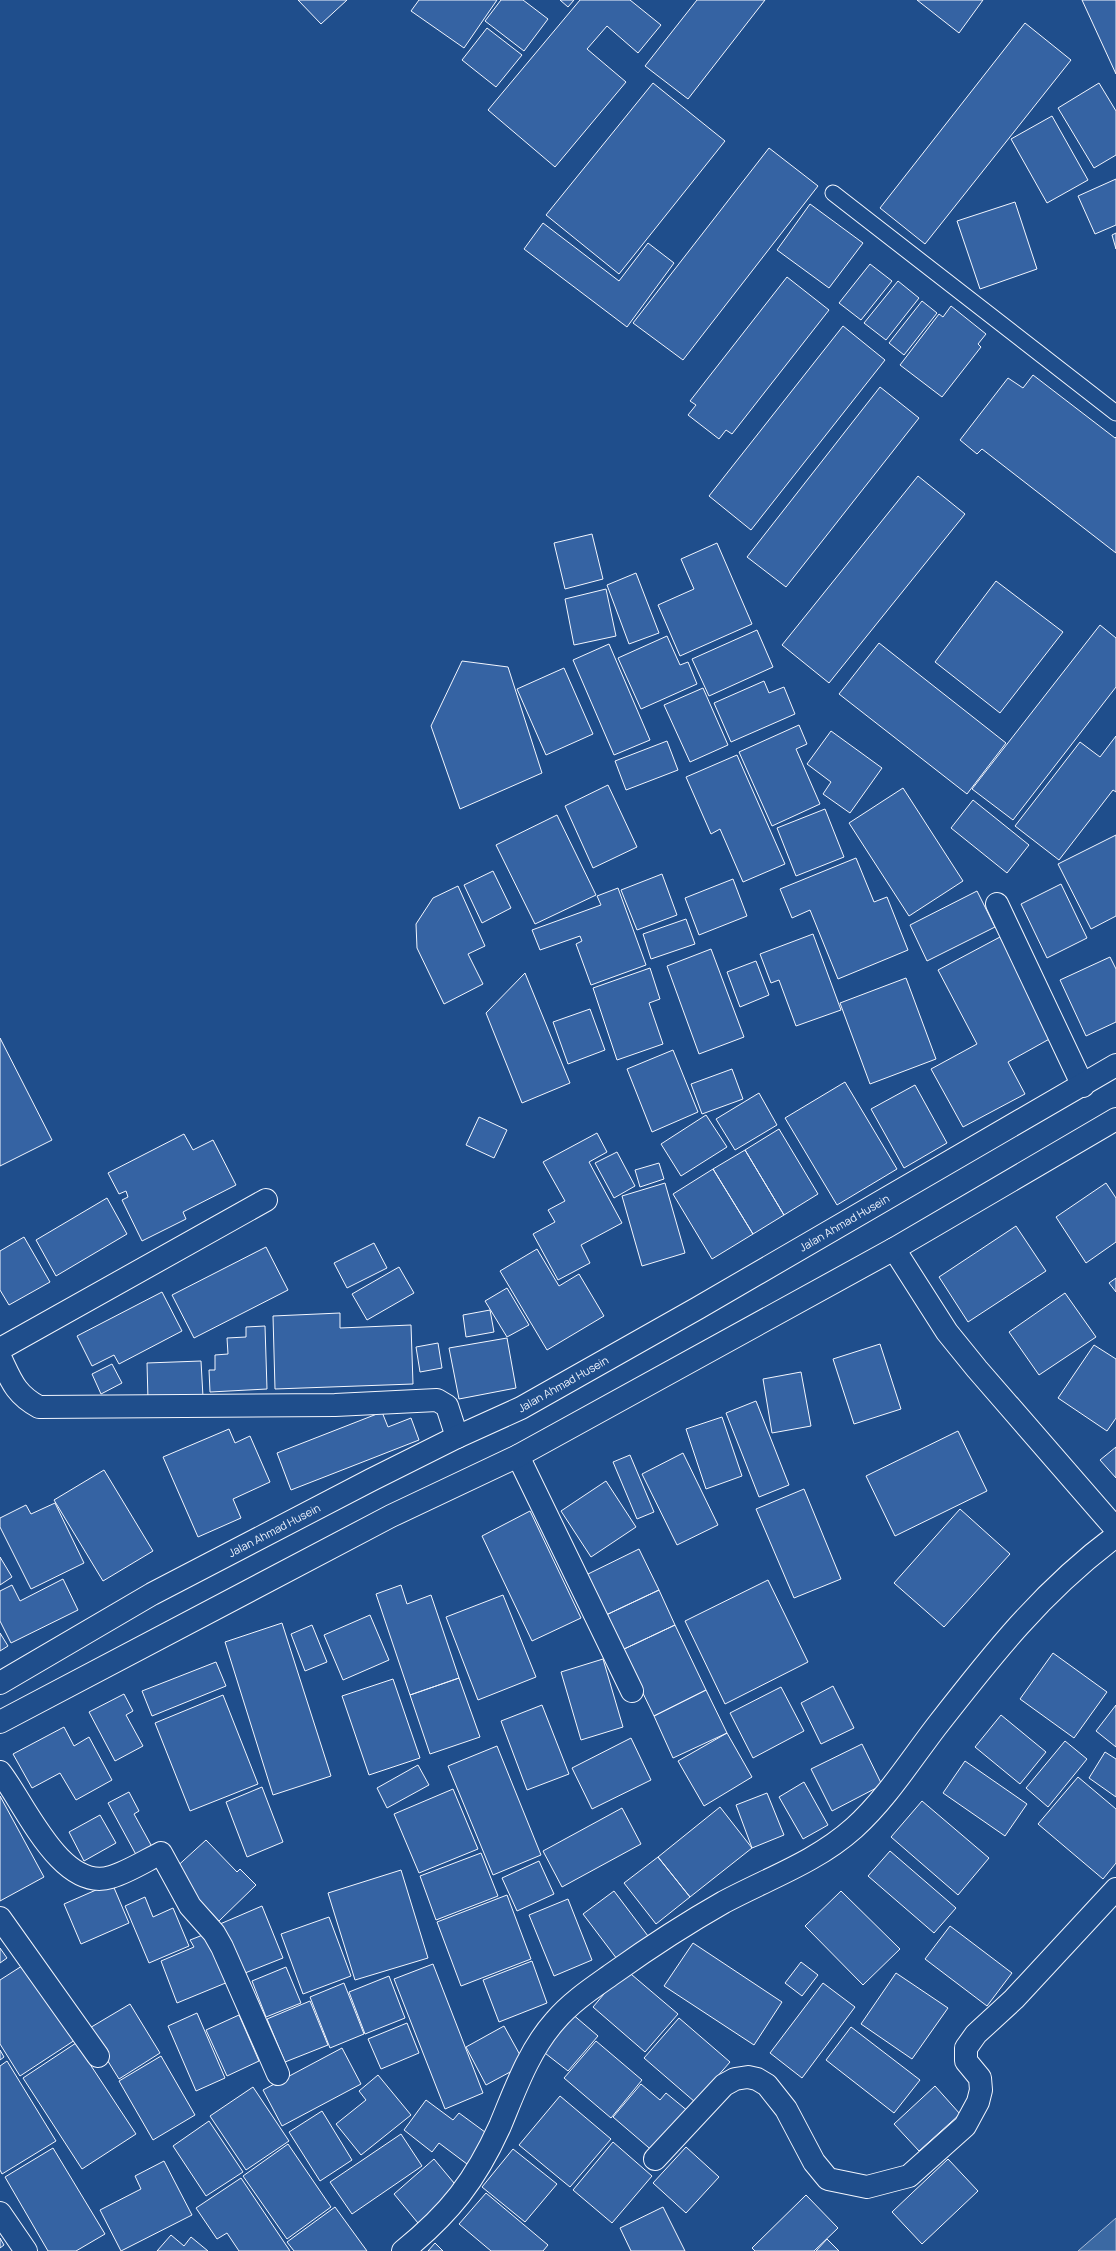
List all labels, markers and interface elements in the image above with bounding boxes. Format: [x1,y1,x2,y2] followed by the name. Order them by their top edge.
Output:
[796,1190,892,1255] street label: Jalan Ahmad Husein
[515,1352,611,1415] street label: Jalan Ahmad Husein
[225,1500,323,1560] street label: Jalan Ahmad Husein

